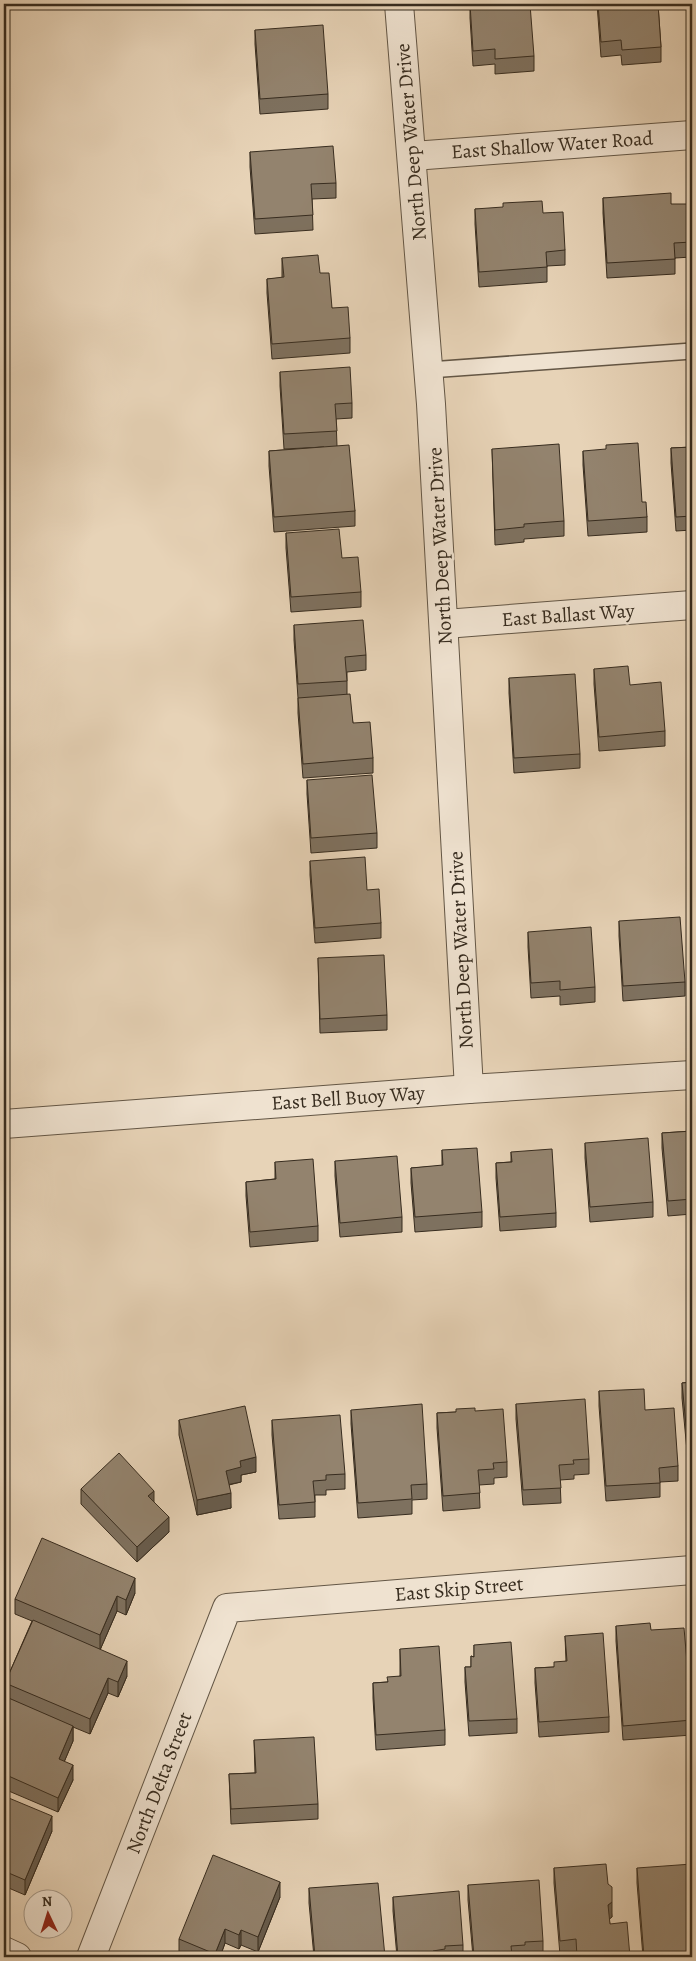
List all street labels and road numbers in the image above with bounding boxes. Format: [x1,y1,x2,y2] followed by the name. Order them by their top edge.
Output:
[389,42,433,242] street label: North Deep Water Drive
[450,124,654,166] street label: East Shallow Water Road
[421,446,459,645] street label: North Deep Water Drive
[501,597,636,633] street label: East Ballast Way
[442,850,480,1049] street label: North Deep Water Drive
[270,1079,427,1117] street label: East Bell Buoy Way
[394,1570,525,1608] street label: East Skip Street
[120,1708,199,1858] street label: North Delta Street

